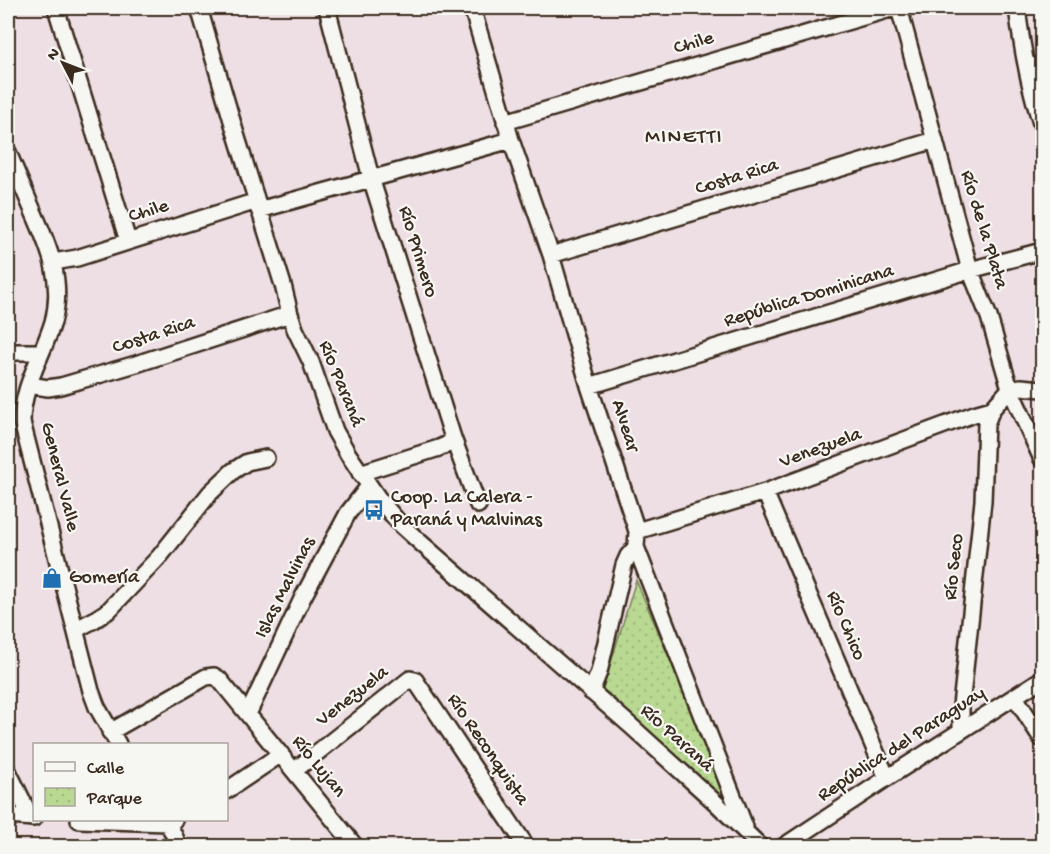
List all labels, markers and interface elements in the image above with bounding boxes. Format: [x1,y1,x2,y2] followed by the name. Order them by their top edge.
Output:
[671,27,717,61] street label: Chile
[33,33,93,93] north arrow
[44,45,65,66] text: N
[645,126,723,151] district label: MINETTI
[693,154,782,201] street label: Costa Rica
[954,168,1012,293] street label: Río de la Plata
[126,195,172,229] street label: Chile
[392,204,442,300] street label: Río Primero
[721,260,897,334] street label: República Dominicana
[110,312,199,360] street label: Costa Rica
[312,338,368,431] street label: Río Paraná
[605,397,644,457] street label: Alvear
[34,420,84,535] street label: General Valle
[776,423,866,475] street label: Venezuela
[390,487,542,533] place label: Coop. La Calera - Paraná y Malvinas
[362,498,386,522] bus stop icon: Coop. La Calera - Paraná y Malvinas
[251,533,322,642] street label: Islas Malvinas
[940,533,970,601] street label: Río Seco
[40,566,64,590] shop icon: Gomería
[69,567,140,590] place label: Gomería
[820,588,870,664] street label: Río Chico
[312,661,394,733] street label: Venezuela
[814,682,990,808] street label: República del Paraguay
[441,690,533,811] street label: Río Reconquista
[635,700,718,779] street label: Río Paraná
[286,731,350,803] street label: Río Lujan
[33,743,228,821] legend
[87,759,125,780] text: Calle
[86,789,143,810] text: Parque

